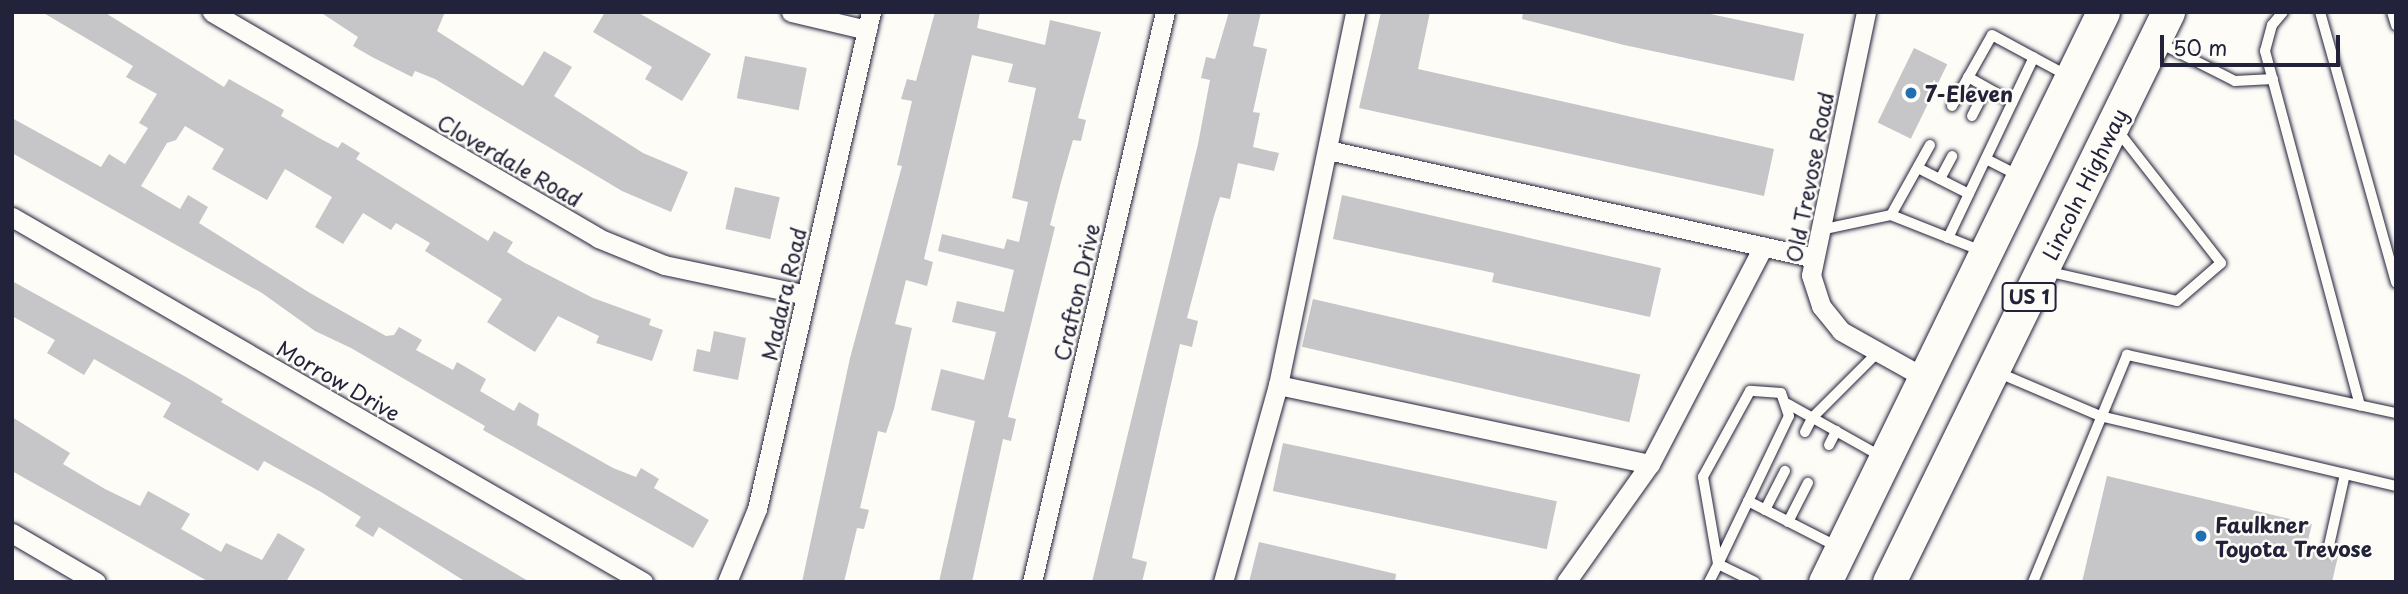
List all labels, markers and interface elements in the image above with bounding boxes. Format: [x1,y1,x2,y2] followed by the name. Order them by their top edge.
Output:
[2163,21,2343,65] scale bar
[2173,31,2227,63] text: 50 m
[1925,80,2013,106] place label: 7-Eleven
[1903,85,1919,101] marker: 7-Eleven
[1780,89,1838,265] street label: Old Trevose Road
[2037,105,2131,263] street label: Lincoln Highway
[432,108,588,212] street label: Cloverdale Road
[1048,221,1104,363] street label: Crafton Drive
[755,225,811,363] street label: Madara Road
[2001,282,2057,312] road number: US 1
[273,334,405,426] street label: Morrow Drive
[2215,511,2371,561] place label: Faulkner Toyota Trevose
[2193,528,2209,544] marker: Faulkner Toyota Trevose

